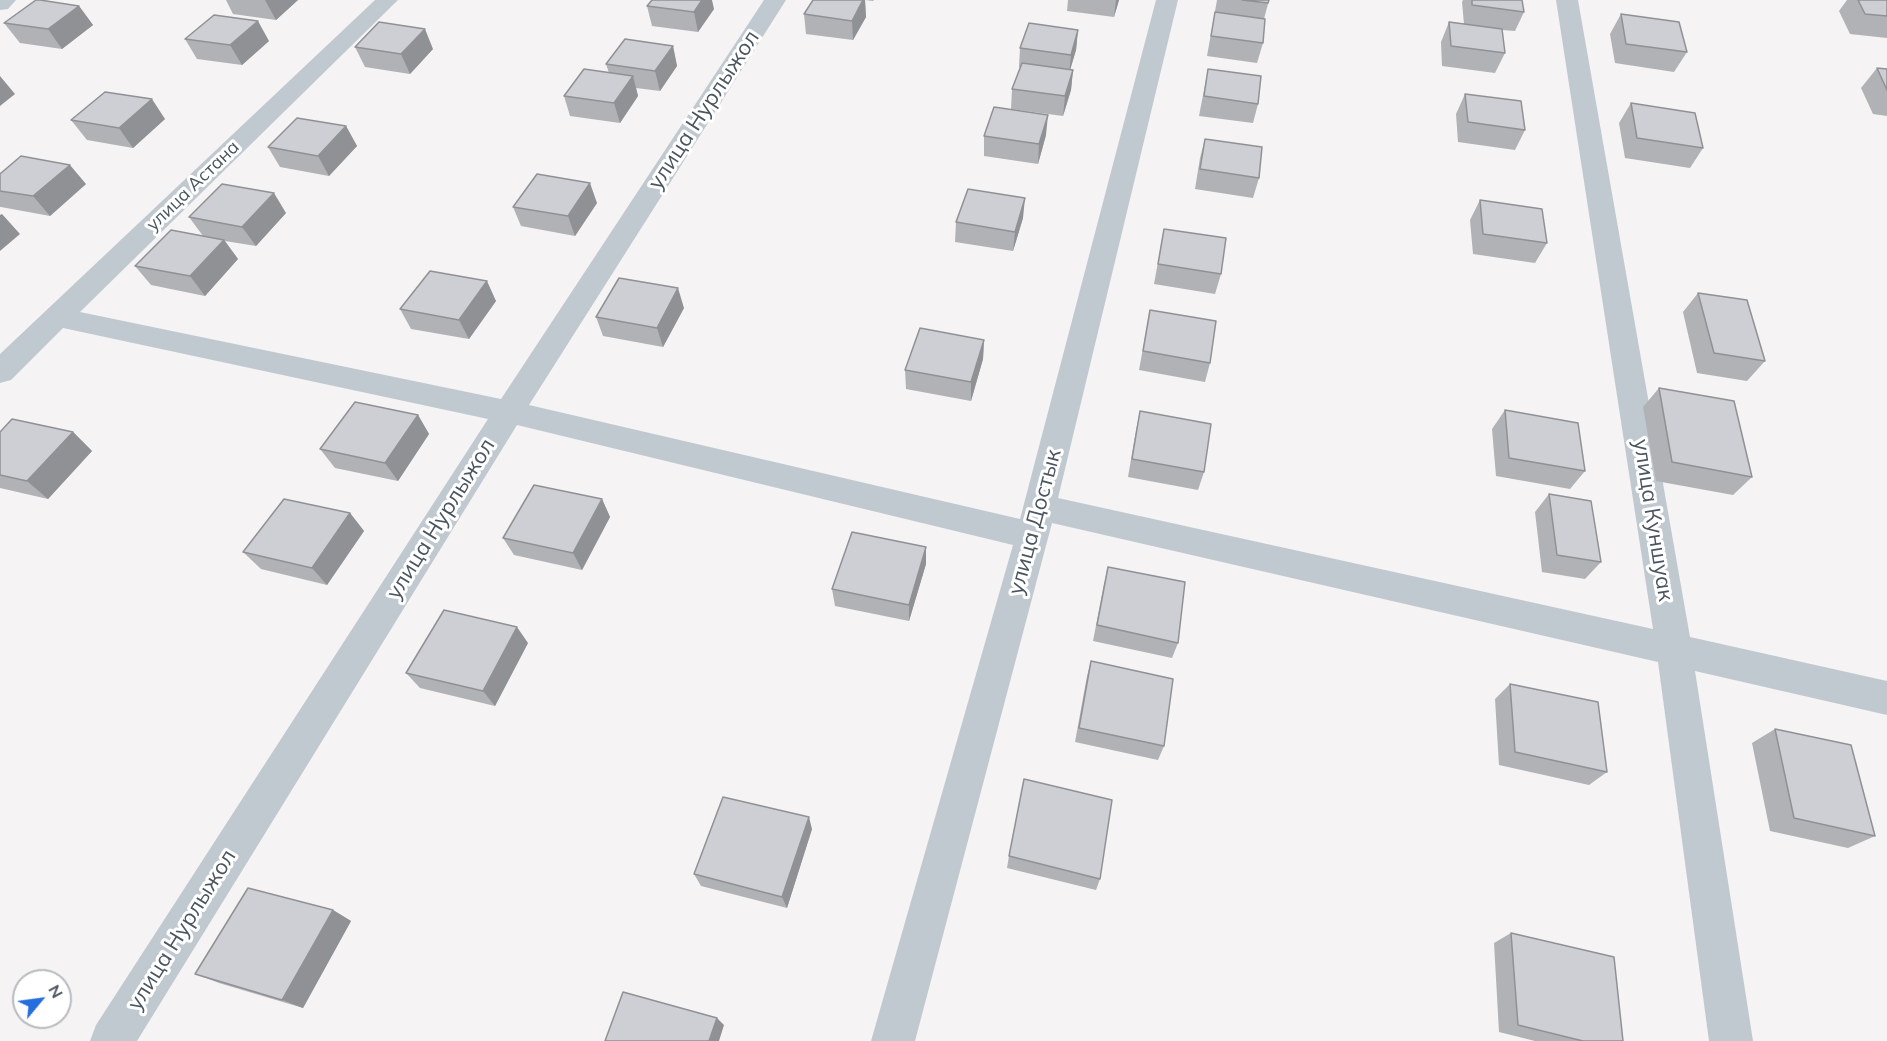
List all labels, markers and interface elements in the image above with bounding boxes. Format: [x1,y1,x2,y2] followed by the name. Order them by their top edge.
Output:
[643,26,765,194] street label: улица Нурлыжол
[142,136,244,236] street label: улица Астана
[381,434,501,604] street label: улица Нурлыжол
[1627,437,1679,603] street label: улица Куншуак
[1003,446,1067,598] street label: улица Достык
[122,845,242,1015] street label: улица Нурлыжол
[12,969,72,1029] north arrow
[44,981,68,1001] text: N

